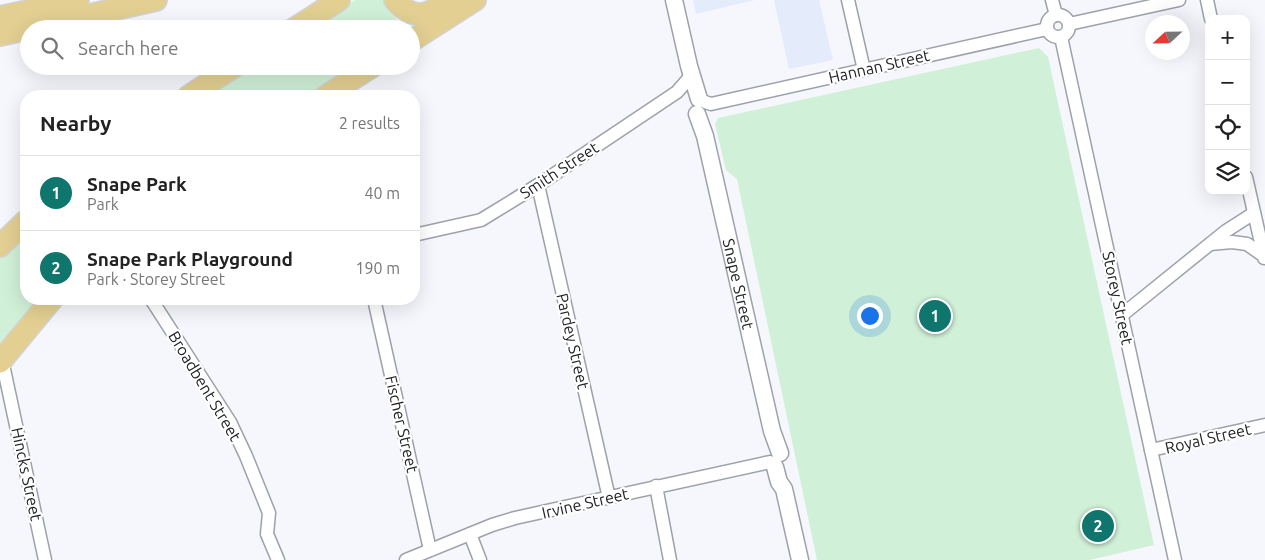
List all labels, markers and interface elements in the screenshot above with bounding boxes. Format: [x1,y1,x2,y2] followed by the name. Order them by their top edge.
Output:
[1145,15,1190,60] north arrow
[1205,15,1250,195] map controls
[1205,15,1250,60] button: +
[20,20,420,75] search box
[38,34,66,62] icon: search
[78,37,178,59] text: Search here
[827,45,932,86] street label: Hannan Street
[1205,60,1250,105] button: −
[1205,105,1250,150] button: locate
[40,111,111,135] text: Nearby
[339,114,400,132] text: 2 results
[516,138,602,202] street label: Smith Street
[1205,150,1250,195] button: layers
[87,173,187,195] text: Snape Park
[51,184,61,202] text: 1
[364,184,400,202] text: 40 m
[87,195,119,213] text: Park
[720,237,758,332] street label: Snape Street
[87,248,293,270] text: Snape Park Playground
[1099,250,1137,347] street label: Storey Street
[51,259,61,277] text: 2
[355,259,400,277] text: 190 m
[87,270,225,288] text: Park · Storey Street
[553,291,593,391] street label: Pardey Street
[919,297,951,335] pin: 1
[857,303,883,329] your location
[165,328,245,445] street label: Broadbent Street
[382,374,422,475] street label: Fischer Street
[1163,419,1253,457] street label: Royal Street
[8,426,46,523] street label: Hincks Street
[540,484,631,522] street label: Irvine Street
[1082,507,1114,545] pin: 2

